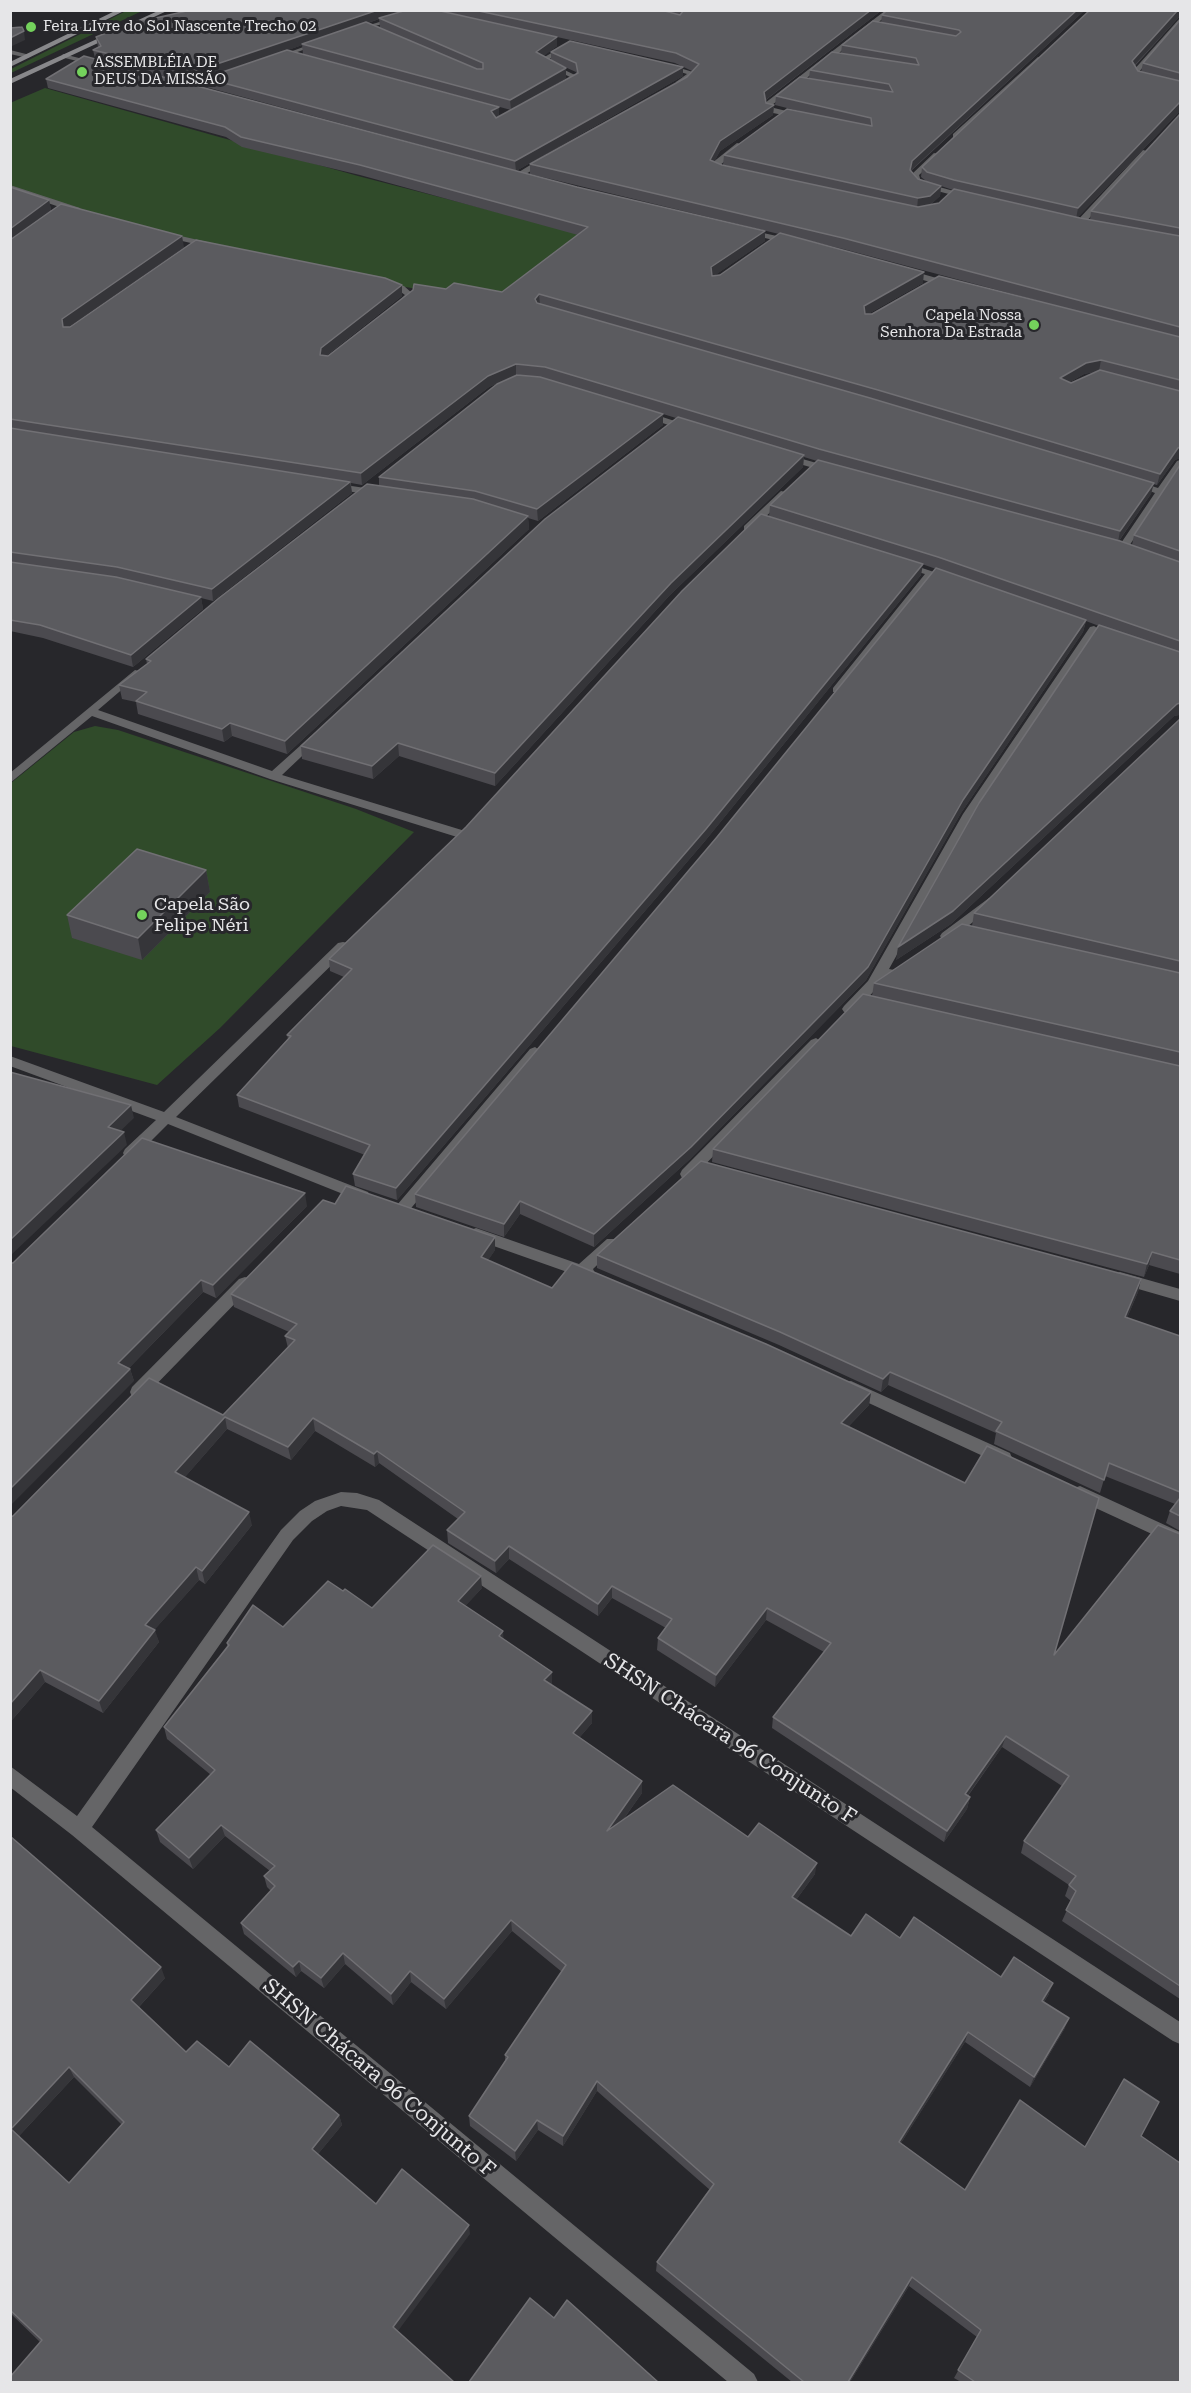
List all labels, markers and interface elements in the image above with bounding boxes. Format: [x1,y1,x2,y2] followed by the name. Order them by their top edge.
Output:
[43,18,316,36] place label: Feira LIvre do Sol Nascente Trecho 02
[24,20,38,34] marker: Feira LIvre do Sol Nascente Trecho 02
[94,54,226,89] place label: ASSEMBLÉIA DE DEUS DA MISSÃO
[75,65,89,79] marker: ASSEMBLÉIA DE DEUS DA MISSÃO
[880,307,1022,342] place label: Capela Nossa Senhora Da Estrada
[1027,318,1041,332] marker: Capela Nossa Senhora Da Estrada
[154,894,250,936] place label: Capela São Felipe Néri
[135,908,149,922] marker: Capela São Felipe Néri
[599,1648,861,1830] street label: SHSN Chácara 96 Conjunto F
[258,1973,500,2183] street label: SHSN Chácara 96 Conjunto F

